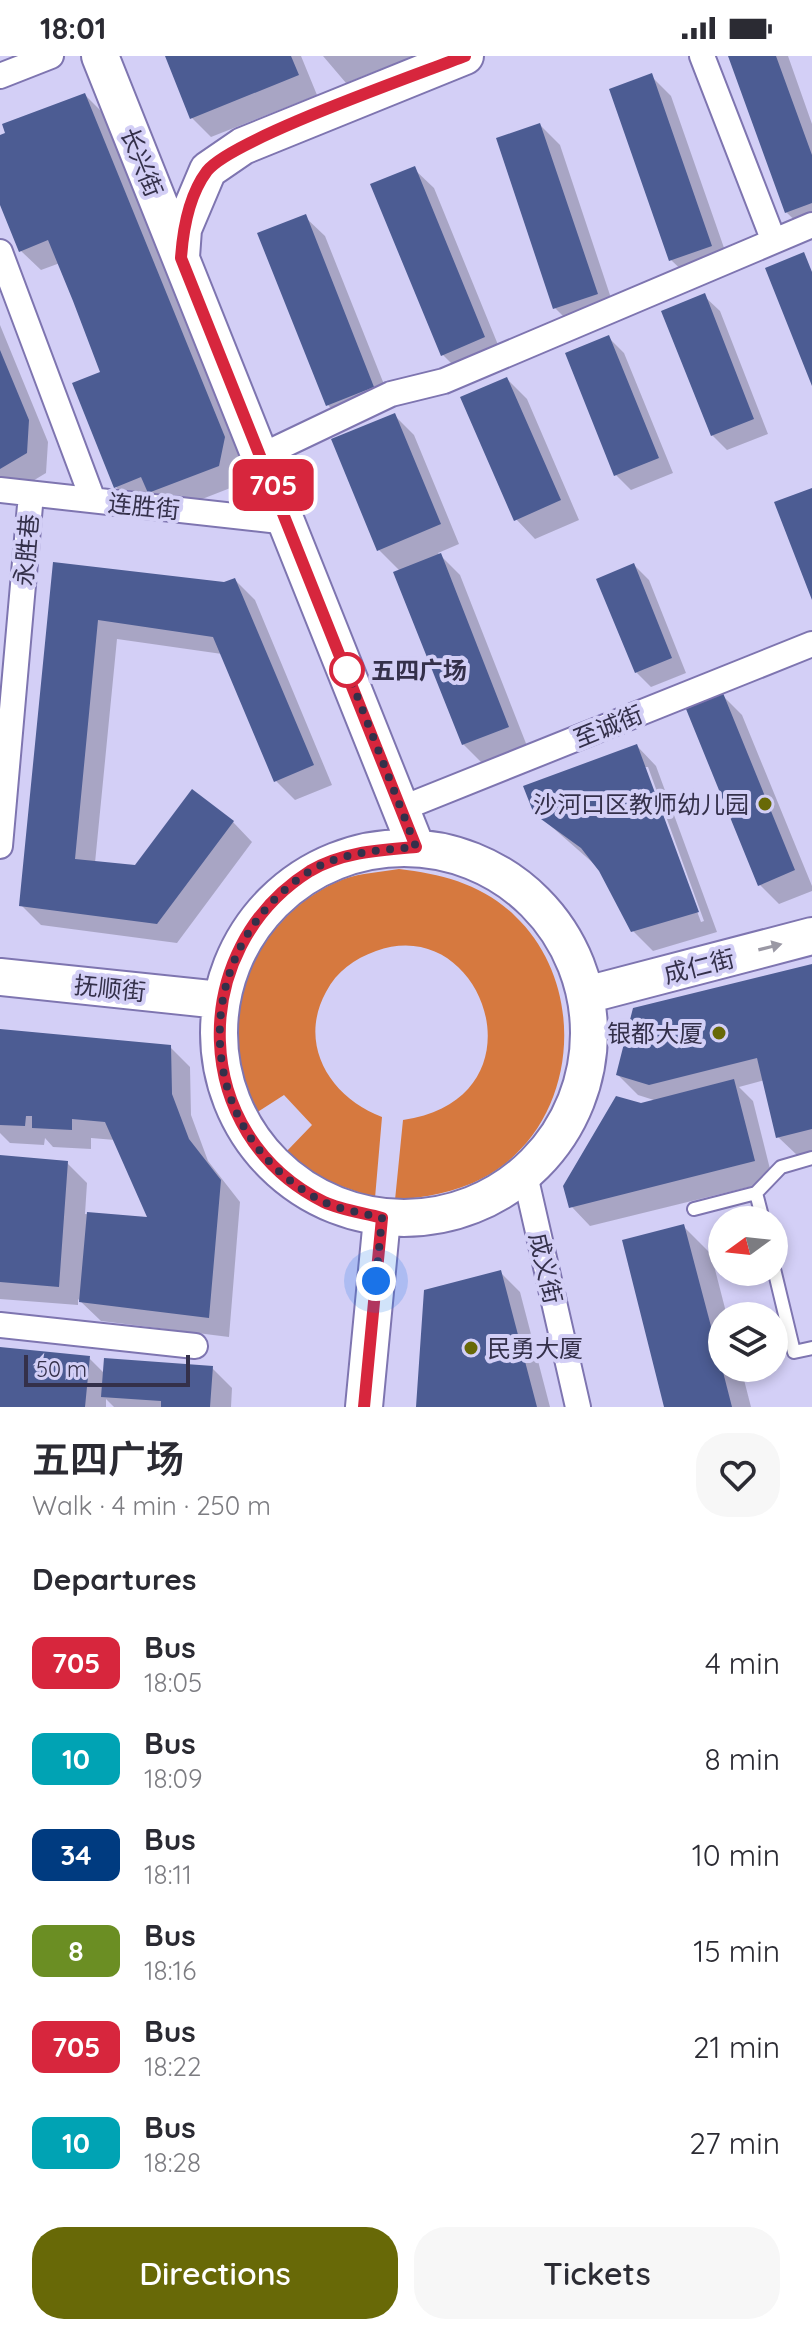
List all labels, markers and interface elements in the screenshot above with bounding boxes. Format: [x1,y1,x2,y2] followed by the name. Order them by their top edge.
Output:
[40,9,106,47] text: 18:01
[115,123,169,201] street label: 长兴街
[227,459,319,511] line badge: 705
[249,467,297,502] text: 705
[107,487,181,525] street label: 连胜街
[8,513,44,587] street label: 永胜巷
[330,653,364,687] marker: 五四广场
[371,655,467,685] place label: 五四广场
[569,699,647,753] street label: 至诚街
[533,789,749,819] place label: 沙河口区教师幼儿园
[756,795,774,813] marker: 沙河口区教师幼儿园
[757,941,782,953] one-way arrow
[660,943,738,989] street label: 成仁街
[73,969,147,1007] street label: 抚顺街
[607,1018,703,1048] place label: 银都大厦
[710,1024,728,1042] marker: 银都大厦
[708,1206,788,1286] north arrow
[708,1206,788,1382] map controls
[523,1230,569,1306] street label: 成义街
[356,1261,396,1301] your location
[708,1302,788,1382] button: layers
[487,1333,583,1363] place label: 民勇大厦
[462,1339,480,1357] marker: 民勇大厦
[24,1351,190,1387] scale bar
[36,1355,87,1383] text: 50 m
[696,1433,780,1517] button: heart
[32,1435,184,1483] text: 五四广场
[32,1489,271,1522] text: Walk · 4 min · 250 m
[32,1560,197,1598] text: Departures
[144,1628,196,1666] text: Bus
[705,1644,780,1682] text: 4 min
[52,1645,100,1680] text: 705
[144,1666,202,1699] text: 18:05
[144,1724,196,1762] text: Bus
[704,1740,780,1778] text: 8 min
[62,1741,90,1776] text: 10
[144,1762,203,1795] text: 18:09
[144,1820,196,1858] text: Bus
[692,1836,780,1874] text: 10 min
[60,1837,92,1872] text: 34
[144,1858,192,1891] text: 18:11
[144,1916,196,1954] text: Bus
[693,1932,780,1970] text: 15 min
[68,1933,84,1968] text: 8
[144,1954,196,1987] text: 18:16
[144,2012,196,2050] text: Bus
[693,2028,780,2066] text: 21 min
[52,2029,100,2064] text: 705
[144,2050,201,2083] text: 18:22
[144,2108,196,2146] text: Bus
[689,2124,780,2162] text: 27 min
[62,2125,90,2160] text: 10
[144,2146,201,2179] text: 18:28
[32,2227,398,2319] button: Directions
[414,2227,780,2319] button: Tickets

